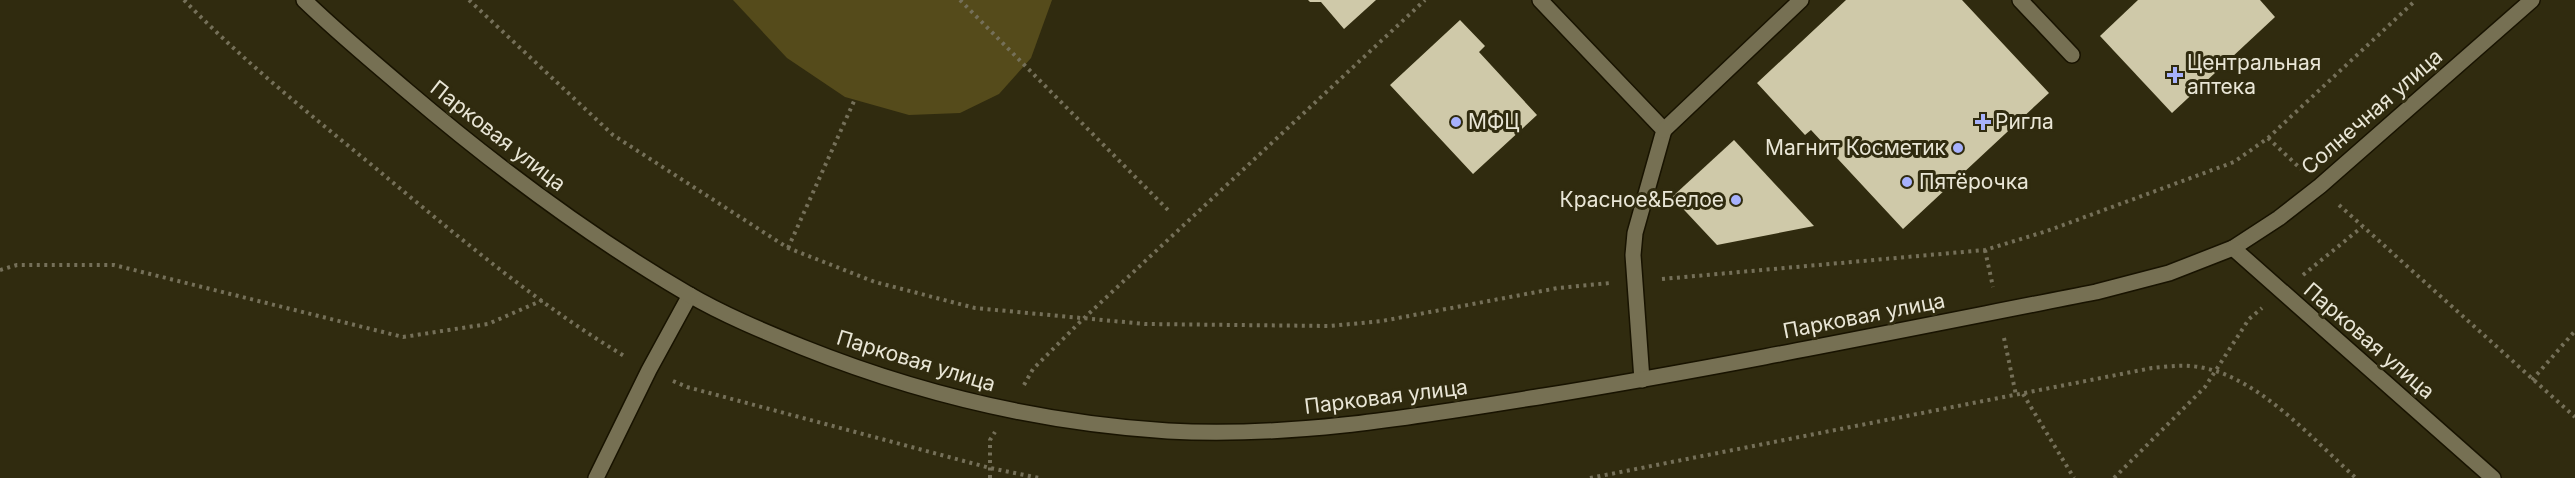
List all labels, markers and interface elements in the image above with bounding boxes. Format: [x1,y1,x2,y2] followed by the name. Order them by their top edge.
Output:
[2296,44,2447,180] street label: Солнечная улица
[2187,50,2321,99] place label: Центральная аптека
[2168,68,2182,82] marker: Центральная аптека
[426,75,571,196] street label: Парковая улица
[1468,109,1520,134] place label: МФЦ
[1995,109,2054,134] place label: Ригла
[1449,115,1463,129] marker: МФЦ
[1976,115,1990,129] marker: Ригла
[1765,135,1947,160] place label: Магнит Косметик
[1951,141,1965,155] marker: Магнит Косметик
[1919,169,2029,194] place label: Пятёрочка
[1900,175,1914,189] marker: Пятёрочка
[1560,187,1724,212] place label: Красное&Белое
[1729,193,1743,207] marker: Красное&Белое
[2299,277,2440,404] street label: Парковая улица
[1781,288,1947,343] street label: Парковая улица
[834,324,999,397] street label: Парковая улица
[1303,374,1469,419] street label: Парковая улица

